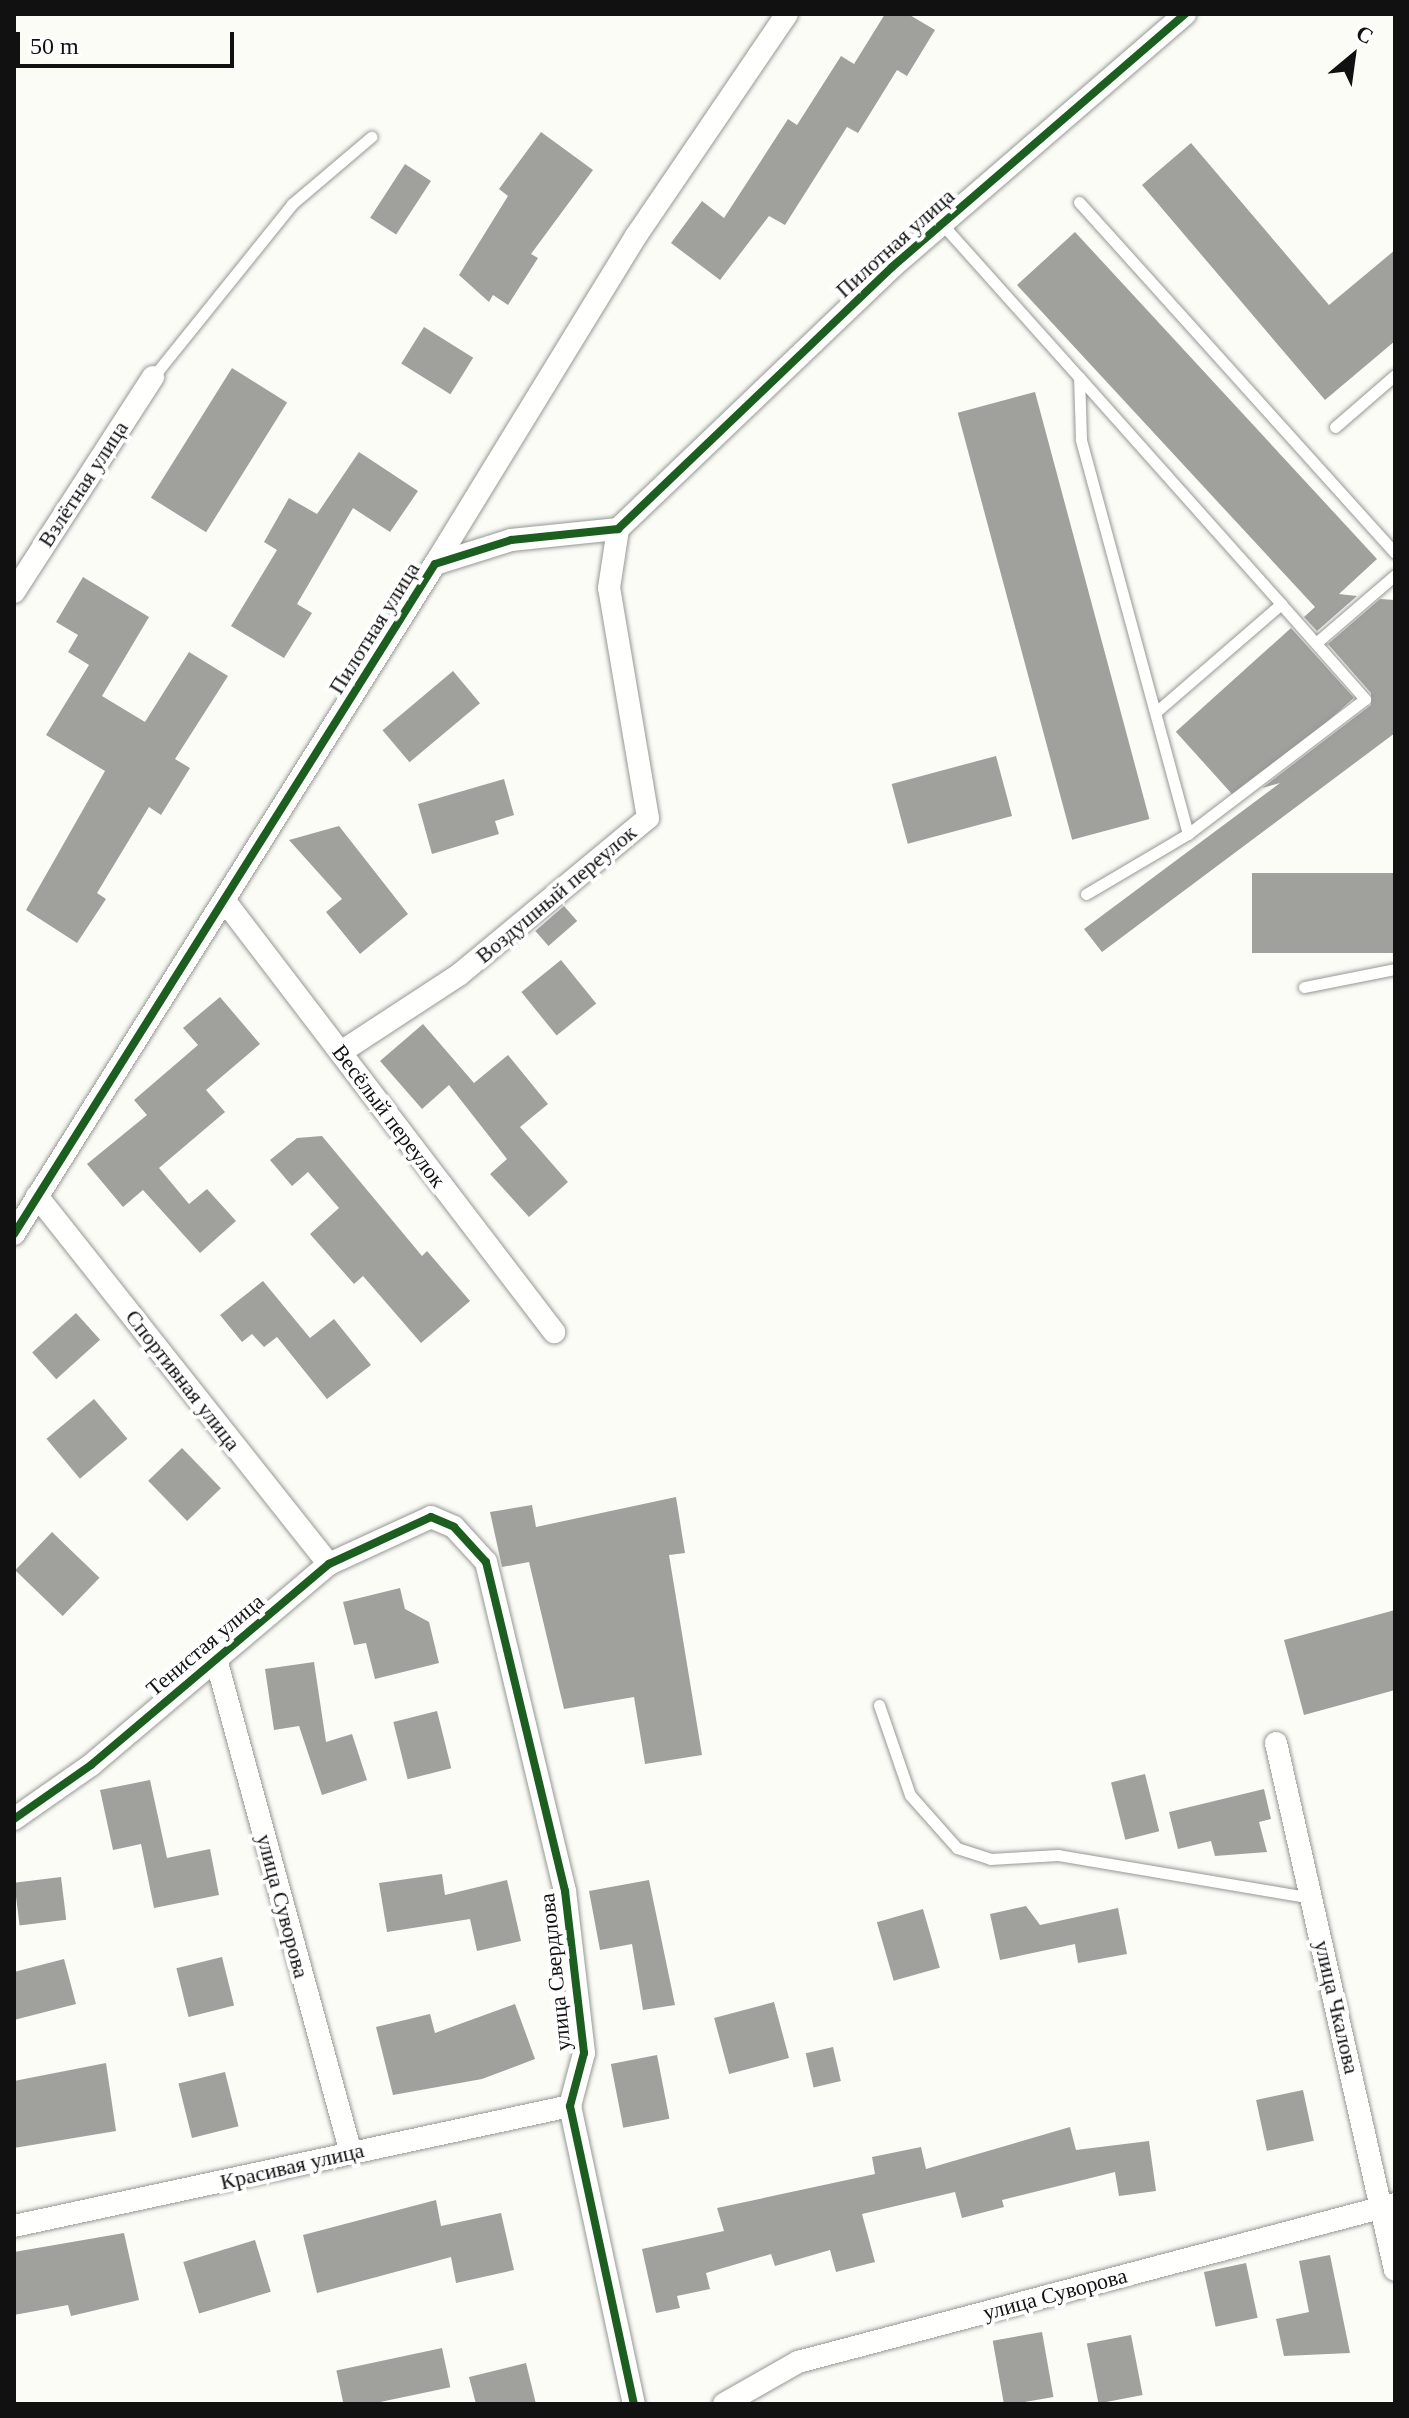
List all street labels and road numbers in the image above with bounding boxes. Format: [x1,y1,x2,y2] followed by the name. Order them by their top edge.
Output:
[830,183,960,303] street label: Пилотная улица
[32,416,134,552] street label: Взлётная улица
[323,557,425,699] street label: Пилотная улица
[470,819,642,969] street label: Воздушный переулок
[327,1039,451,1193] street label: Весёлый переулок
[120,1304,246,1456] street label: Спортивная улица
[141,1588,269,1702] street label: Тенистая улица
[251,1831,315,1981] street label: улица Суворова
[534,1892,576,2052] street label: улица Свердлова
[1309,1938,1365,2076] street label: улица Чкалова
[218,2137,366,2195] street label: Красивая улица
[980,2262,1130,2326] street label: улица Суворова

